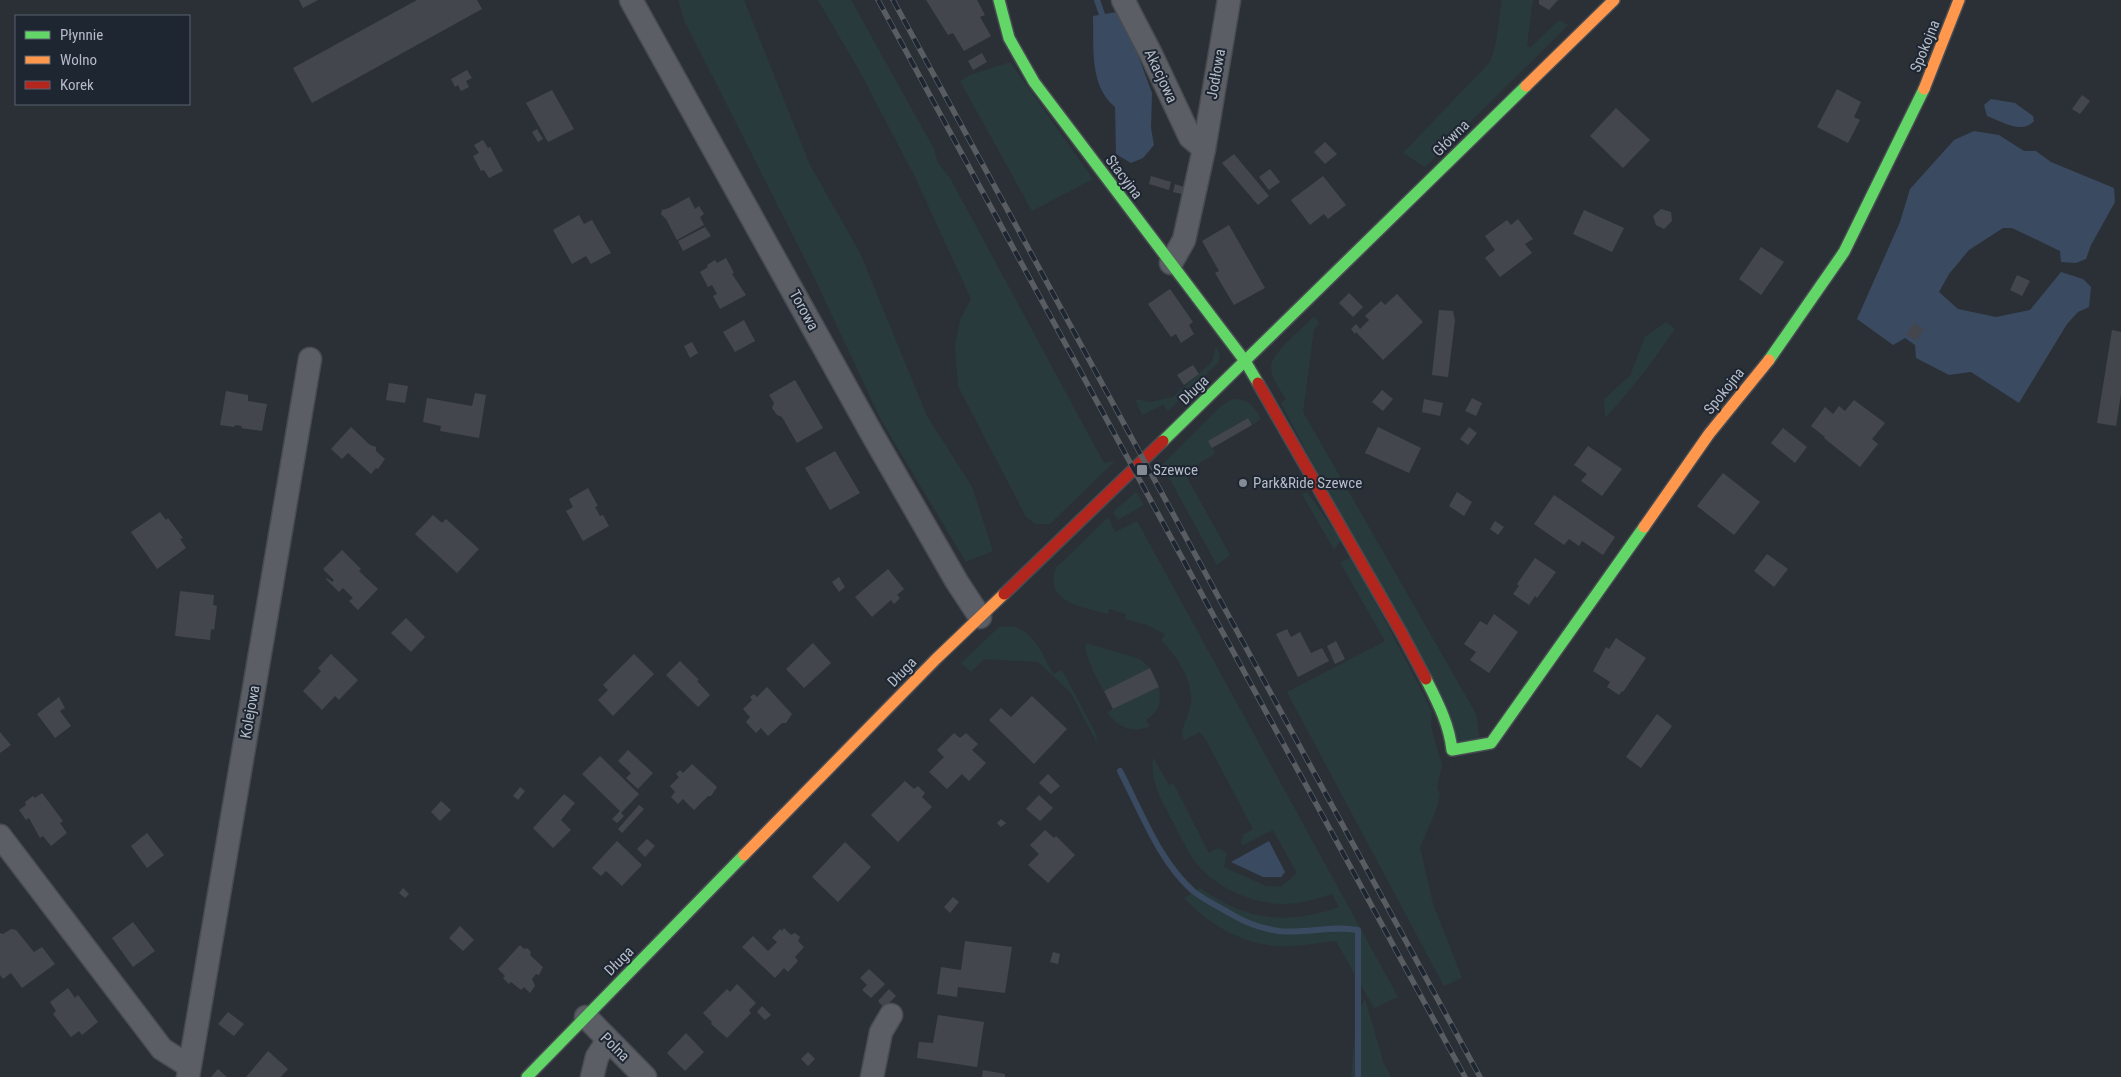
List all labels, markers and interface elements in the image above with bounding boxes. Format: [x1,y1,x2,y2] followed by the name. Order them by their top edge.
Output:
[15,15,190,105] legend
[1906,17,1944,75] street label: Spokojna
[60,26,103,44] text: Płynnie
[1141,46,1181,106] street label: Akacjowa
[1203,48,1229,100] street label: Jodłowa
[60,51,97,69] text: Wolno
[60,76,94,94] text: Korek
[1429,116,1473,160] street label: Główna
[1102,151,1146,203] street label: Stacyjna
[786,287,822,333] street label: Torowa
[1700,364,1748,418] street label: Spokojna
[1175,372,1213,408] street label: Długa
[1153,461,1198,479] place label: Szewce
[1135,463,1149,477] marker: Szewce
[1253,474,1362,492] place label: Park&Ride Szewce
[1237,477,1249,489] marker: Park&Ride Szewce
[884,653,920,691] street label: Długa
[236,684,264,740] street label: Kolejowa
[601,943,637,979] street label: Długa
[597,1029,633,1065] street label: Polna

